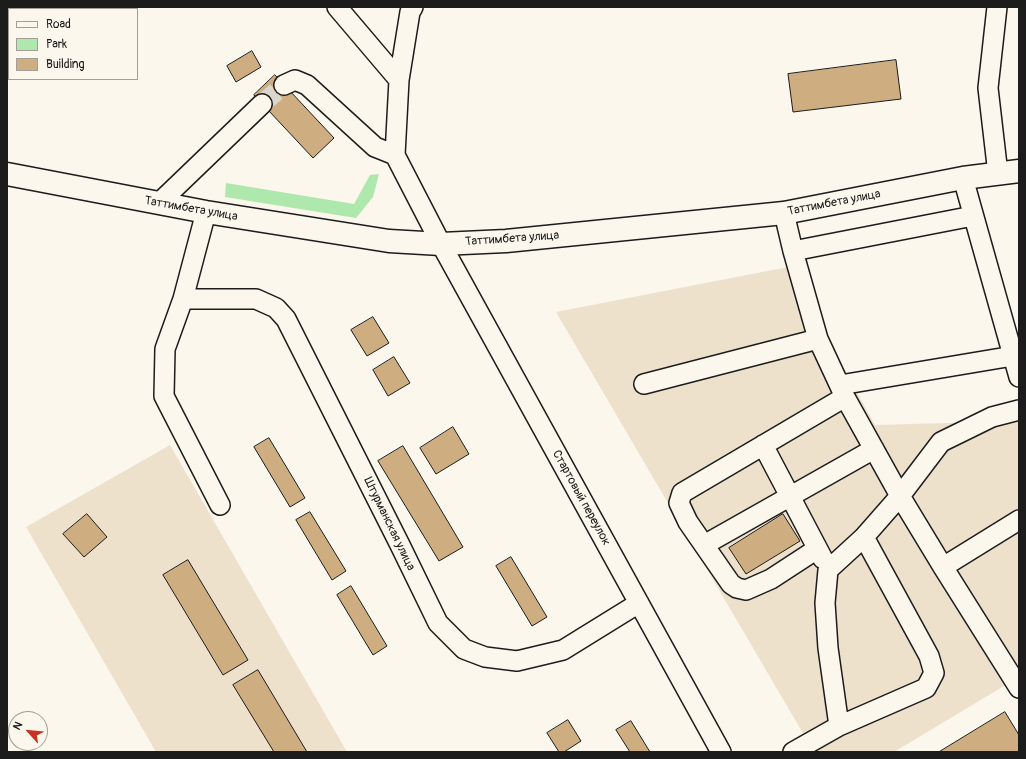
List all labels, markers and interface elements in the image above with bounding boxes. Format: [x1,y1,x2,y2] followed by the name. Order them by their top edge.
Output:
[8,8,138,80] legend
[46,17,71,32] text: Road
[46,37,67,52] text: Park
[46,57,85,72] text: Building
[786,187,882,219] street label: Таттимбета улица
[143,194,239,224] street label: Таттимбета улица
[464,229,560,249] street label: Таттимбета улица
[549,448,613,548] street label: Стартовый переулок
[360,475,418,573] street label: Штурманская улица
[8,711,48,751] north arrow
[10,720,25,732] text: N

